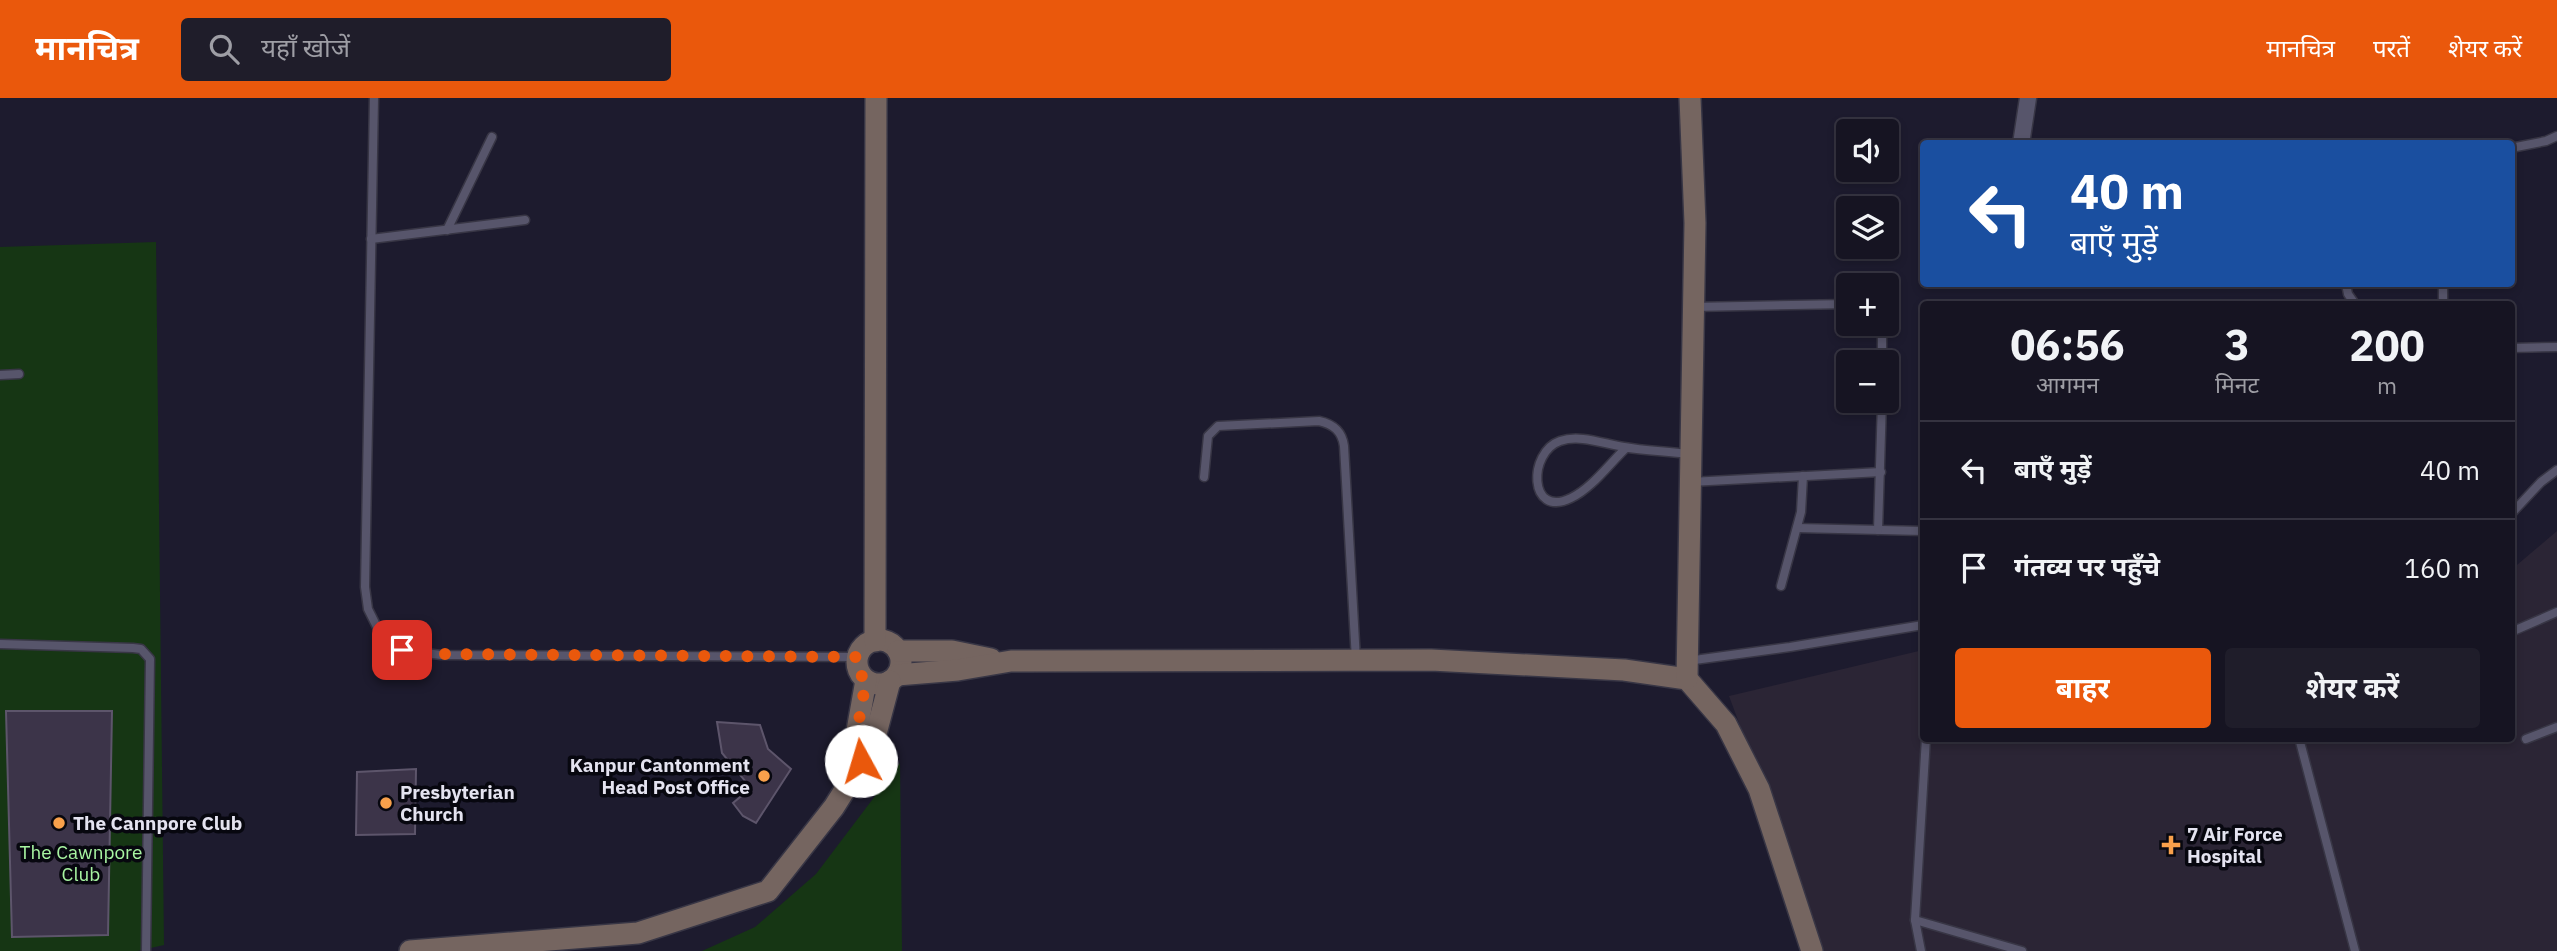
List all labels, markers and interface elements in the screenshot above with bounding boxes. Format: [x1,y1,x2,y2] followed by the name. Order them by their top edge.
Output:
[181,18,671,81] search box
[35,26,139,69] text: मानचित्र
[205,30,243,68] icon: search
[261,30,350,64] text: यहाँ खोजें
[2266,32,2335,64] text: मानचित्र
[2373,32,2410,64] text: परतें
[2448,32,2522,64] text: शेयर करें
[1836,119,1899,413] map controls
[1836,119,1899,182] button: sound
[2070,159,2184,222] text: 40 m
[1955,168,2046,259] icon: left
[1836,196,1899,259] button: layers
[2070,221,2158,263] text: बाएँ मुड़ें
[1836,273,1899,336] button: +
[2010,317,2125,372] text: 06:56
[2224,317,2250,372] text: 3
[2349,318,2425,373] text: 200
[1836,350,1899,413] button: −
[2036,369,2099,399] text: आगमन
[2215,369,2259,399] text: मिनट
[2377,370,2397,400] text: m
[1955,451,1993,489] icon: left
[2014,451,2091,485] text: बाएँ मुड़ें
[2420,453,2480,487] text: 40 m
[1955,549,1993,587] icon: arrive
[2014,549,2160,583] text: गंतव्य पर पहुँचे
[2404,551,2480,585] text: 160 m
[372,620,432,680] pin
[383,631,421,669] icon: arrive
[1955,648,2211,728] button: बाहर
[2225,648,2480,728] button: शेयर करें
[824,724,898,798] position arrow
[570,753,750,799] place label: Kanpur Cantonment Head Post Office
[756,768,772,784] marker: Kanpur Cantonment Head Post Office
[400,780,515,826] place label: Presbyterian Church
[378,795,394,811] marker: Presbyterian Church
[73,811,242,835] place label: The Cannpore Club
[51,815,67,831] marker: The Cannpore Club
[2187,822,2283,868] place label: 7 Air Force Hospital
[2161,835,2181,855] marker: 7 Air Force Hospital
[20,840,142,886] park label: The Cawnpore Club

